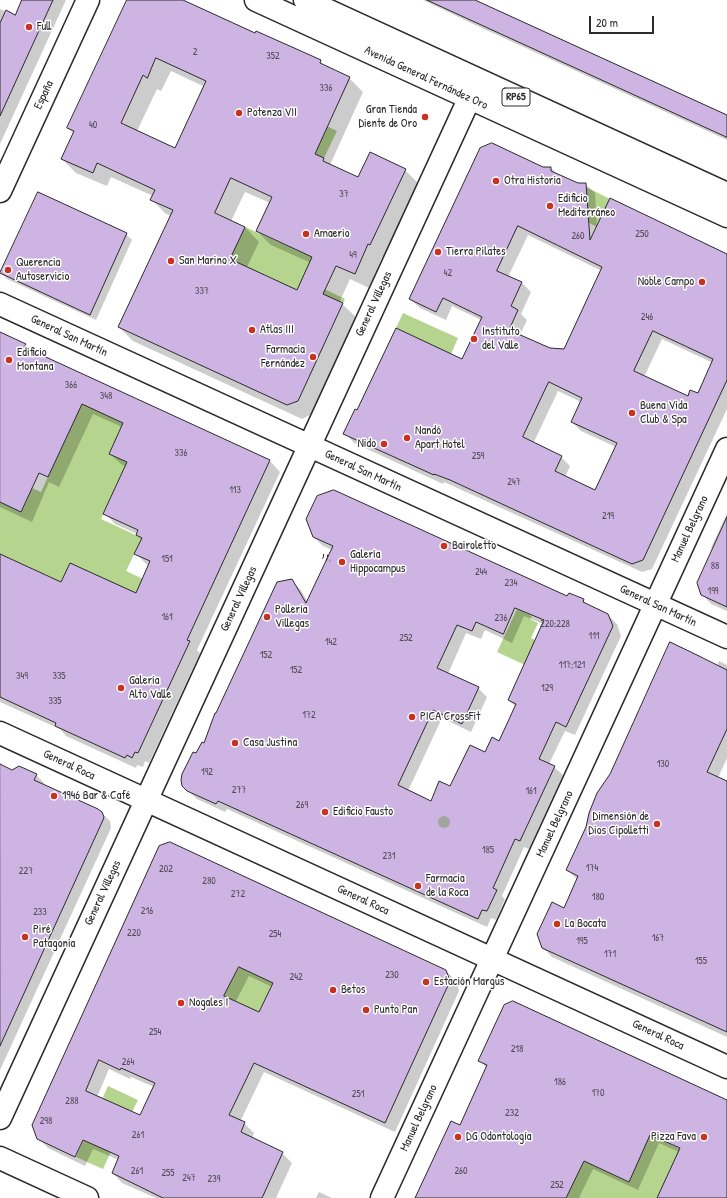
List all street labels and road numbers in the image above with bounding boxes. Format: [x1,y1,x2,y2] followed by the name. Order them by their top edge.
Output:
[362,43,490,113] street label: Avenida General Fernández Oro
[31,78,57,112] street label: España
[502,88,530,106] road number: RP65
[353,269,395,339] street label: General Villegas
[28,312,110,360] street label: General San Martín
[322,447,404,495] street label: General San Martín
[668,493,712,565] street label: Manuel Belgrano
[218,564,260,634] street label: General Villegas
[617,582,699,630] street label: General San Martín
[41,747,97,783] street label: General Roca
[533,788,577,860] street label: Manuel Belgrano
[82,858,124,928] street label: General Villegas
[335,882,391,918] street label: General Roca
[630,1017,686,1053] street label: General Roca
[397,1082,441,1154] street label: Manuel Belgrano

